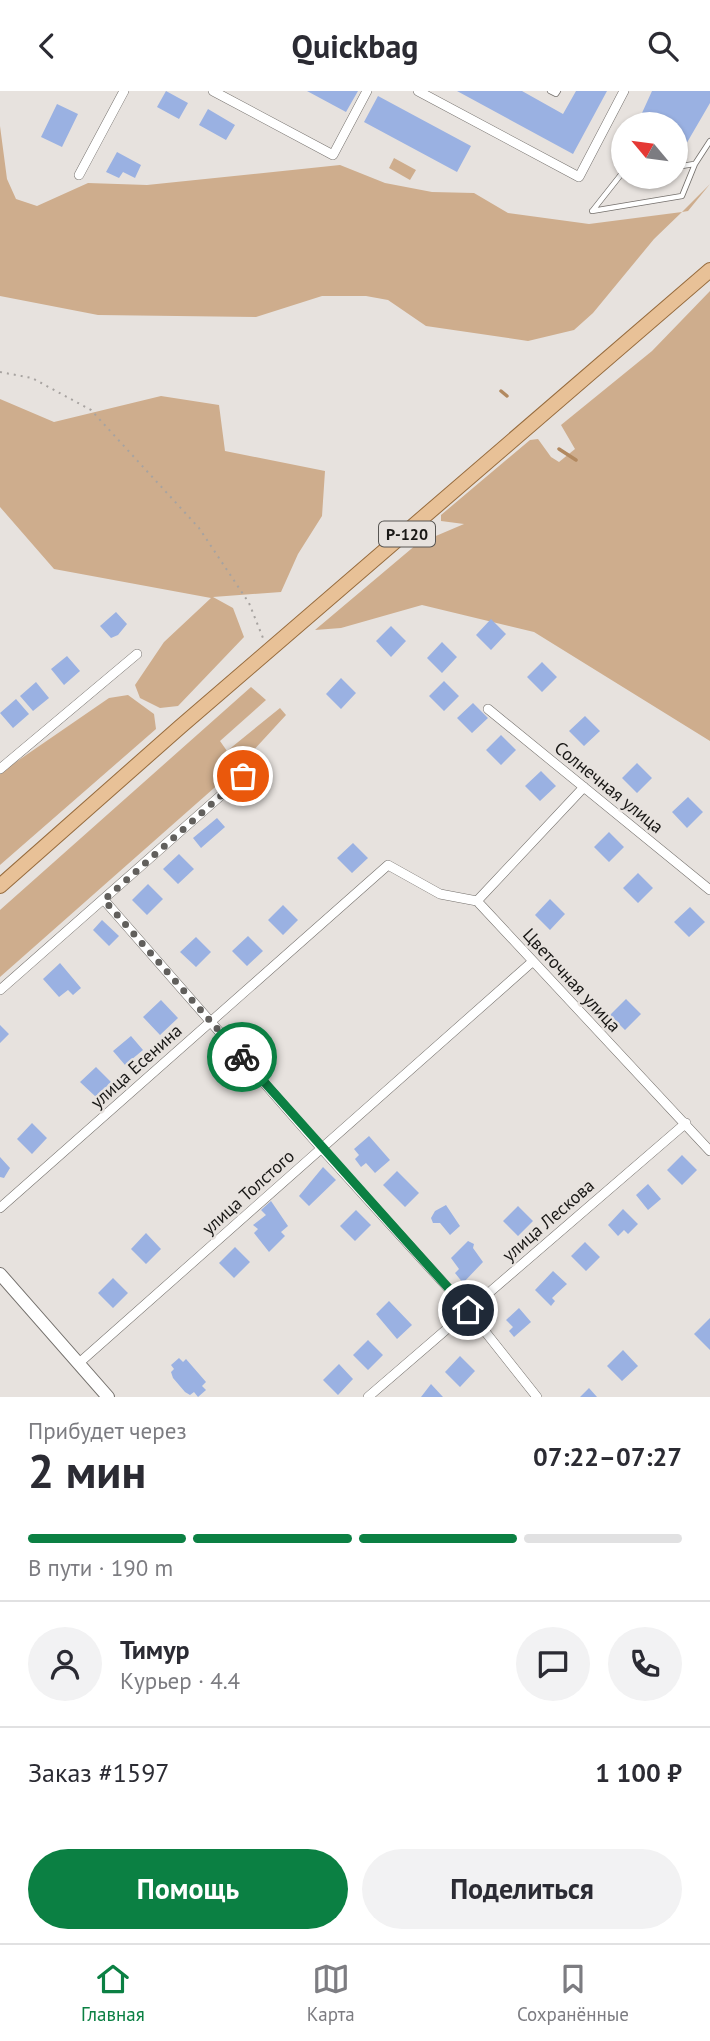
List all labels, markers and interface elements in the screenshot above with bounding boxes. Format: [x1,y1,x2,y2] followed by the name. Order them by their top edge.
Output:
[291,25,419,67] text: Quickbag
[28,27,66,65] icon: back
[644,27,682,65] icon: search
[611,112,688,189] north arrow
[611,112,688,189] map controls
[379,521,435,547] road number: Р-120
[550,736,668,838] street label: Солнечная улица
[213,746,273,806] pin
[224,757,262,795] icon: bag
[518,923,626,1037] street label: Цветочная улица
[85,1019,187,1113] street label: улица Есенина
[207,1022,277,1092] courier
[223,1038,261,1076] icon: bike
[197,1144,299,1240] street label: улица Толстого
[497,1174,599,1266] street label: улица Лескова
[438,1280,498,1340] pin
[449,1291,487,1329] icon: home
[28,1416,187,1445] text: Прибудет через
[533,1440,682,1473] text: 07:22–07:27
[28,1441,146,1501] text: 2 мин
[28,1553,173,1582] text: В пути · 190 m
[28,1627,102,1701] button: person
[516,1627,590,1701] button: chat
[608,1627,682,1701] button: phone
[120,1633,190,1666] text: Тимур
[120,1666,240,1695] text: Курьер · 4.4
[28,1756,170,1789] text: Заказ #1597
[595,1756,682,1789] text: 1 100 ₽
[28,1849,348,1929] button: Помощь
[362,1849,682,1929] button: Поделиться
[81,1960,145,2026] tab: Главная
[307,1960,355,2026] tab: Карта
[517,1960,629,2026] tab: Сохранённые

